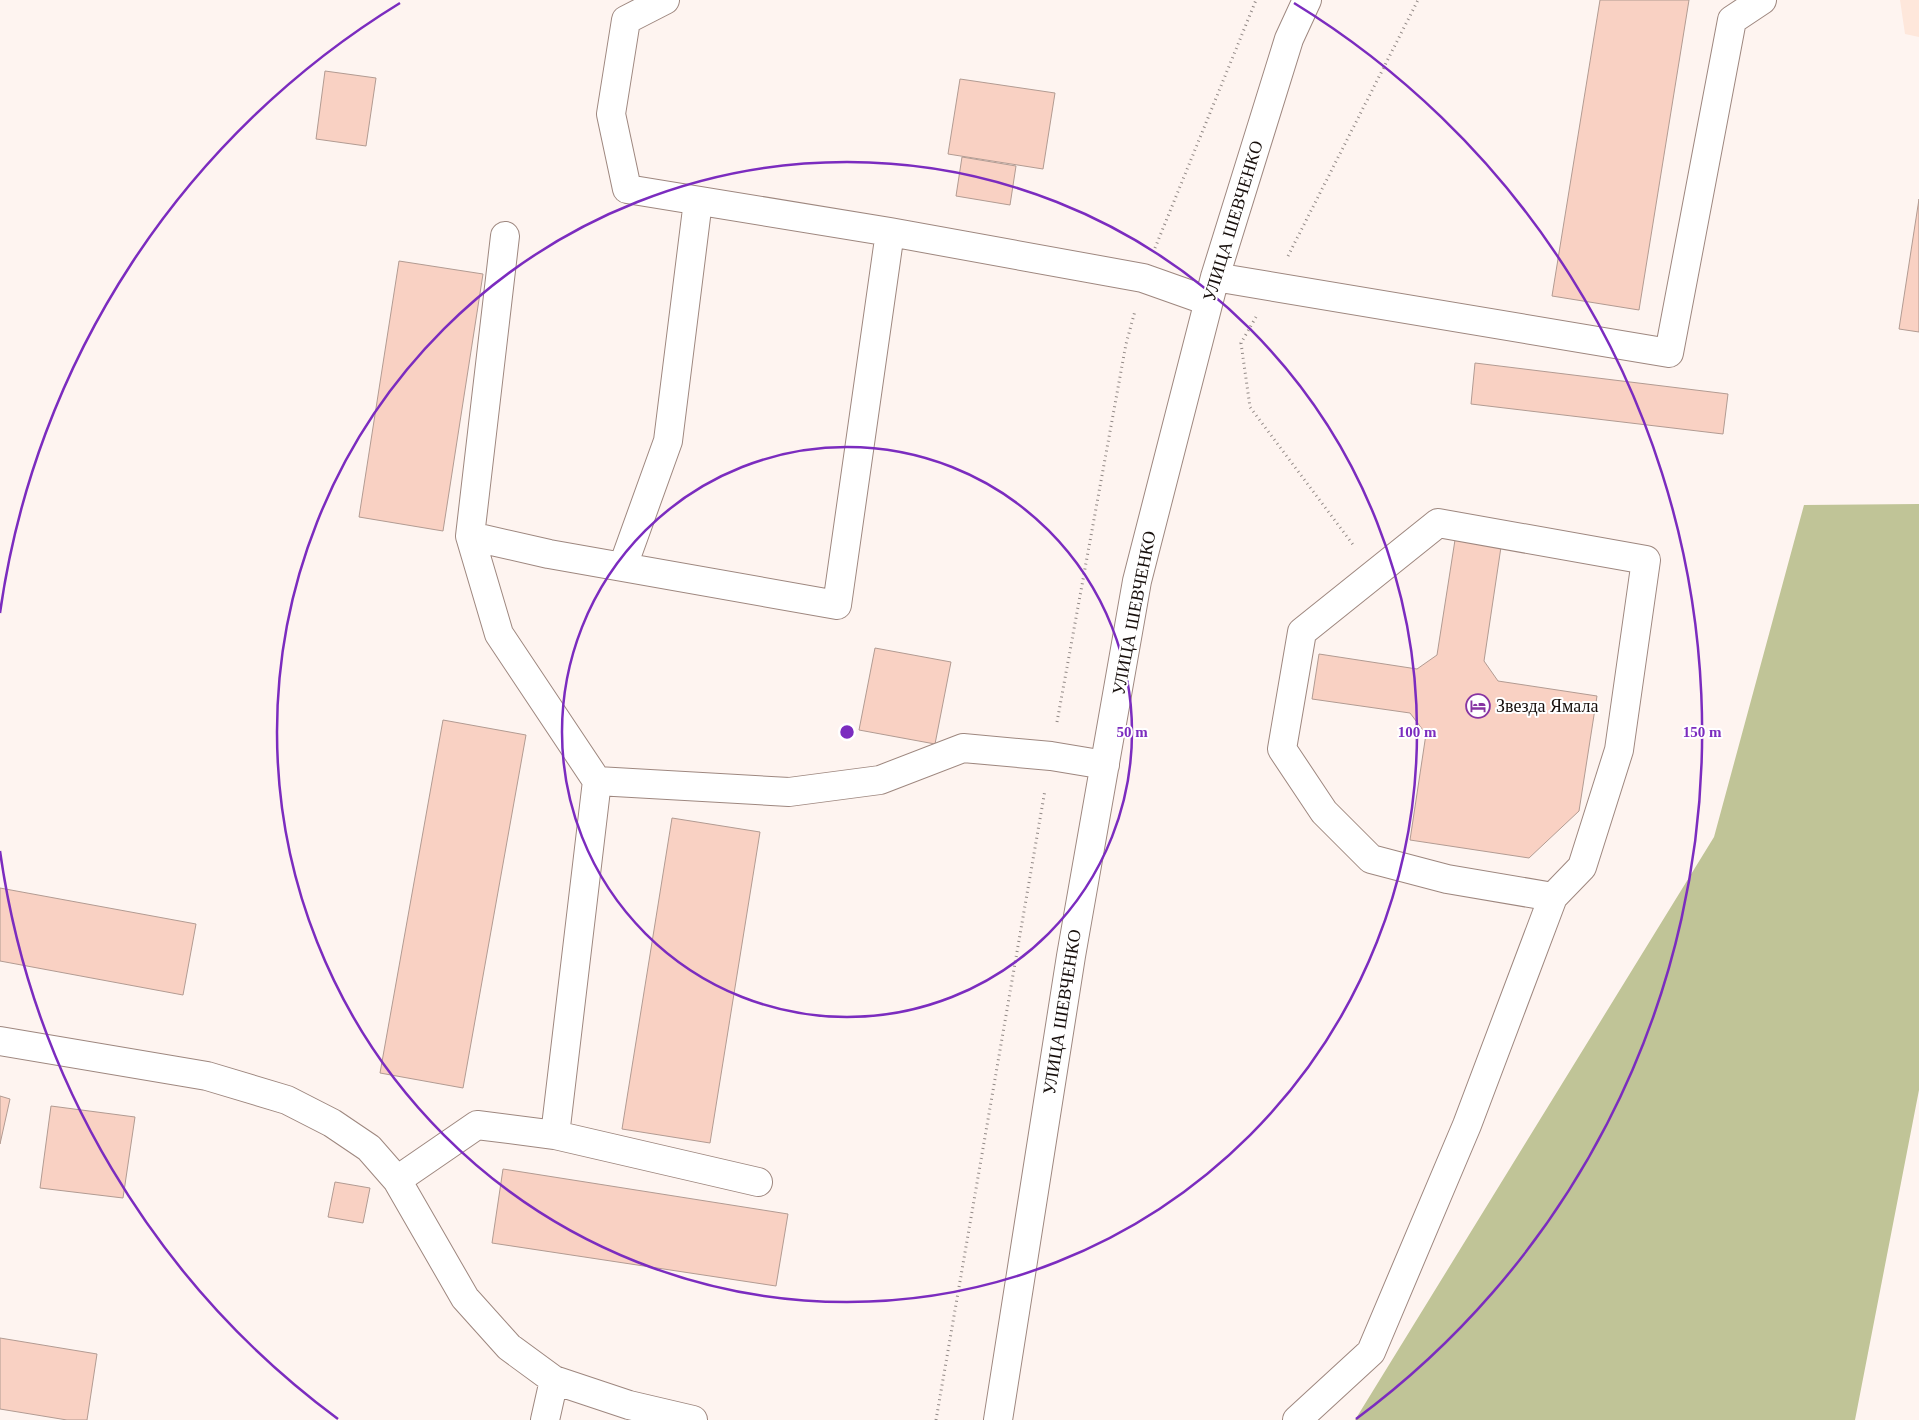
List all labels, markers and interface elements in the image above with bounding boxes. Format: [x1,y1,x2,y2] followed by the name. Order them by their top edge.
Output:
[1199,138,1267,304] street label: УЛИЦА ШЕВЧЕНКО
[1108,529,1160,697] street label: УЛИЦА ШЕВЧЕНКО
[1465,693,1491,719] hotel icon: Звезда Ямала
[1496,696,1598,716] place label: Звезда Ямала
[838,723,856,741] centre of rings
[1116,724,1148,740] text: 50 m
[1398,724,1437,740] text: 100 m
[1683,724,1722,740] text: 150 m
[1039,928,1085,1096] street label: УЛИЦА ШЕВЧЕНКО

